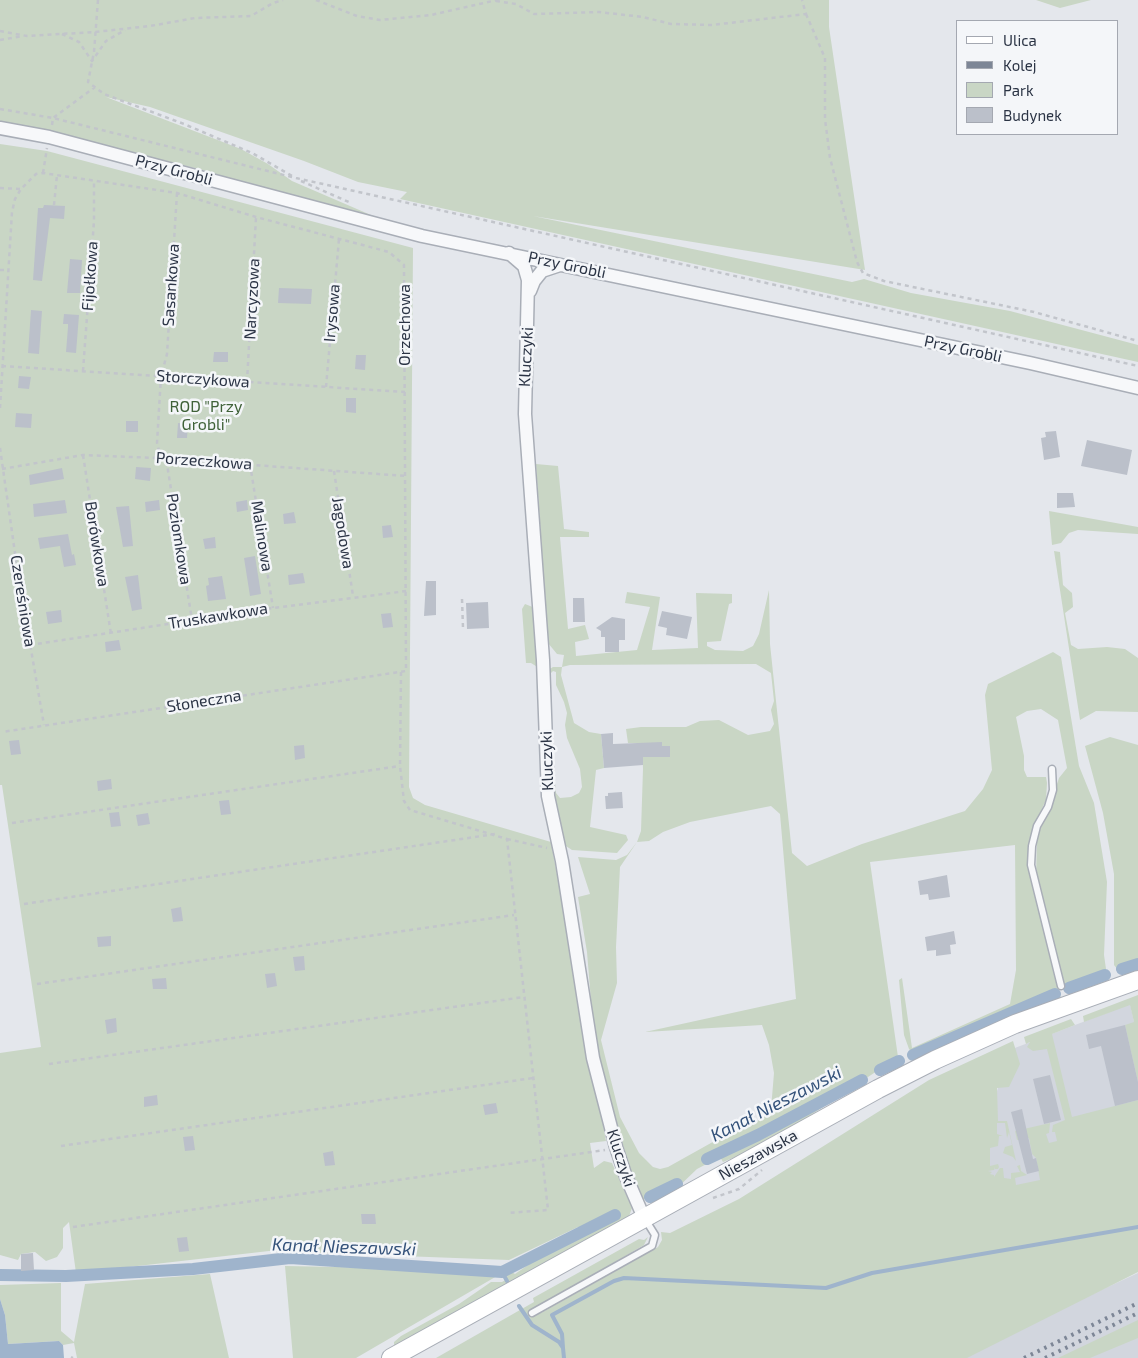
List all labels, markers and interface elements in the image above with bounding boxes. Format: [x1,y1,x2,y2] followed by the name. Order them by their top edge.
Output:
[956,20,1118,135] legend
[1003,31,1037,49] text: Ulica
[1003,56,1036,74] text: Kolej
[1003,81,1034,99] text: Park
[1003,106,1062,124] text: Budynek
[133,150,215,190] street label: Przy Grobli
[78,241,102,311] street label: Fijołkowa
[159,243,183,327] street label: Sasankowa
[526,247,608,283] street label: Przy Grobli
[240,258,264,340] street label: Narcyzowa
[320,283,344,343] street label: Irysowa
[395,284,415,366] street label: Orzechowa
[515,327,537,387] street label: Kluczyki
[922,331,1004,367] street label: Przy Grobli
[156,366,250,392] street label: Storczykowa
[170,397,242,435] park label: ROD "Przy Grobli"
[155,448,253,474] street label: Porzeczkowa
[162,492,196,586] street label: Poziomkowa
[328,496,358,570] street label: Jagodowa
[247,499,277,573] street label: Malinowa
[81,500,113,588] street label: Borówkowa
[6,554,40,648] street label: Czereśniowa
[167,599,269,633] street label: Truskawkowa
[165,686,243,716] street label: Słoneczna
[536,731,558,791] street label: Kluczyki
[707,1062,845,1146] water label: Kanał Nieszawski
[715,1125,801,1185] street label: Nieszawska
[603,1127,639,1189] street label: Kluczyki
[272,1234,416,1260] water label: Kanał Nieszawski

